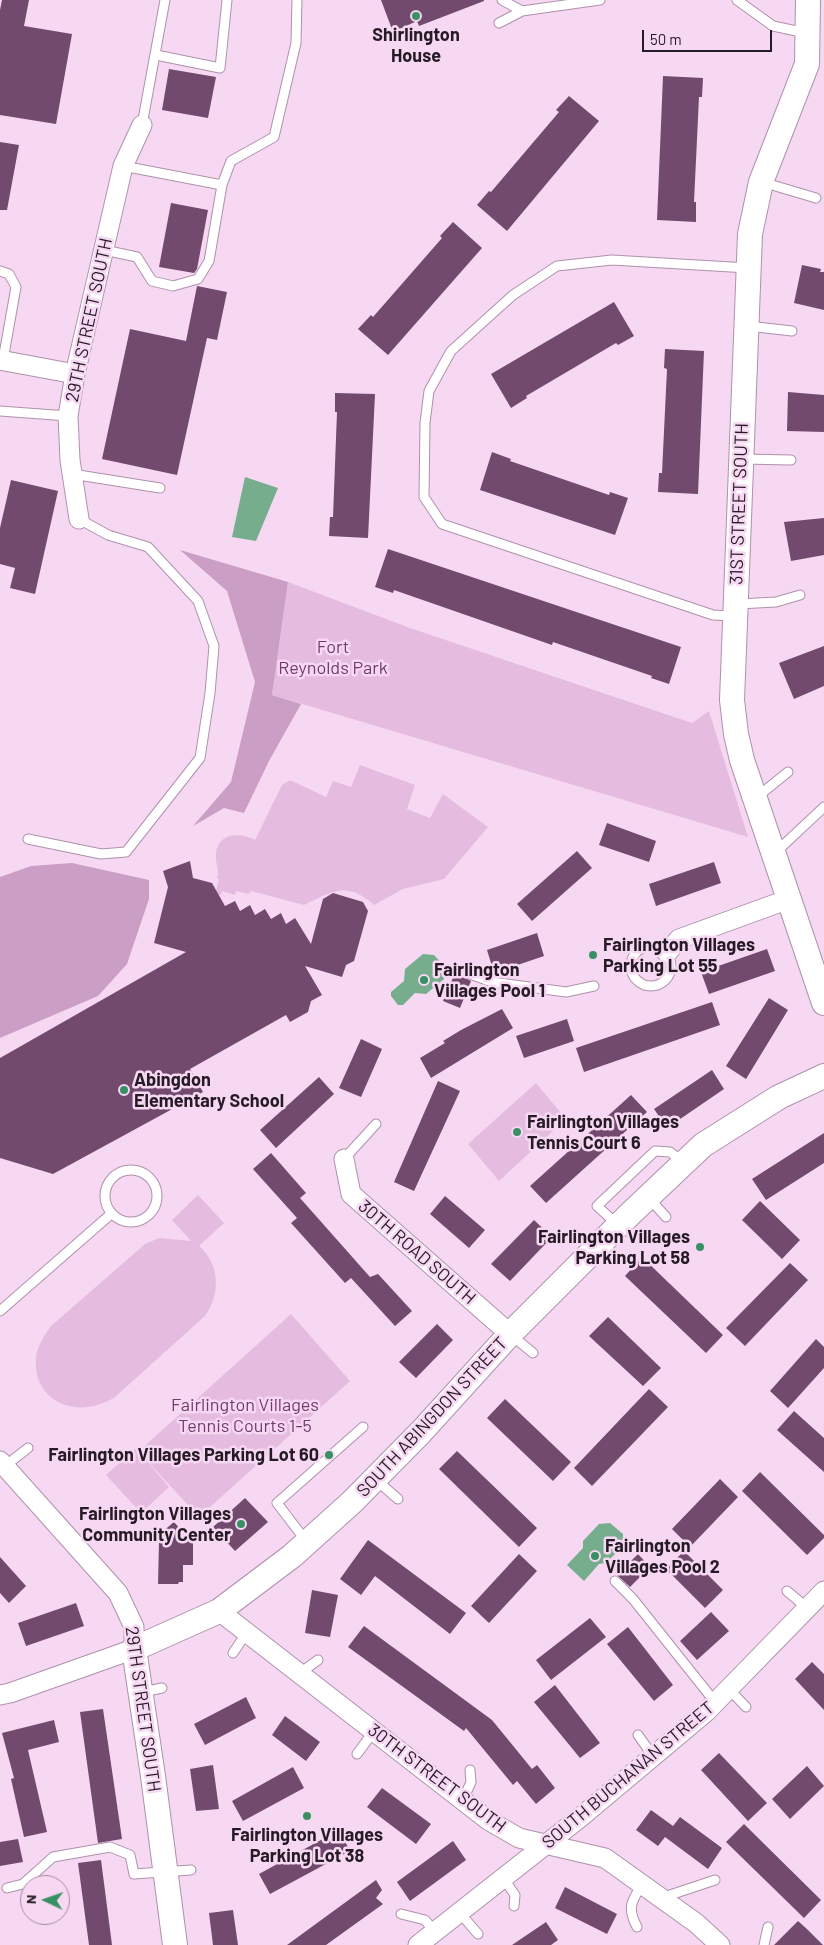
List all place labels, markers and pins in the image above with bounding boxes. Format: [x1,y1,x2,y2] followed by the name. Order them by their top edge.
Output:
[410,10,422,22] marker: Shirlington House
[372,24,460,66] place label: Shirlington House
[603,934,755,976] place label: Fairlington Villages Parking Lot 55
[587,949,599,961] marker: Fairlington Villages Parking Lot 55
[434,959,545,1002] place label: Fairlington Villages Pool 1
[418,974,430,986] marker: Fairlington Villages Pool 1
[134,1069,284,1112] place label: Abingdon Elementary School
[118,1084,130,1096] marker: Abingdon Elementary School
[527,1111,679,1154] place label: Fairlington Villages Tennis Court 6
[511,1126,523,1138] marker: Fairlington Villages Tennis Court 6
[538,1226,690,1268] place label: Fairlington Villages Parking Lot 58
[694,1241,706,1253] marker: Fairlington Villages Parking Lot 58
[48,1444,319,1466] place label: Fairlington Villages Parking Lot 60
[323,1449,335,1461] marker: Fairlington Villages Parking Lot 60
[79,1503,231,1546] place label: Fairlington Villages Community Center
[235,1518,247,1530] marker: Fairlington Villages Community Center
[605,1535,720,1578] place label: Fairlington Villages Pool 2
[589,1550,601,1562] marker: Fairlington Villages Pool 2
[301,1810,313,1822] marker: Fairlington Villages Parking Lot 38
[231,1824,383,1866] place label: Fairlington Villages Parking Lot 38

